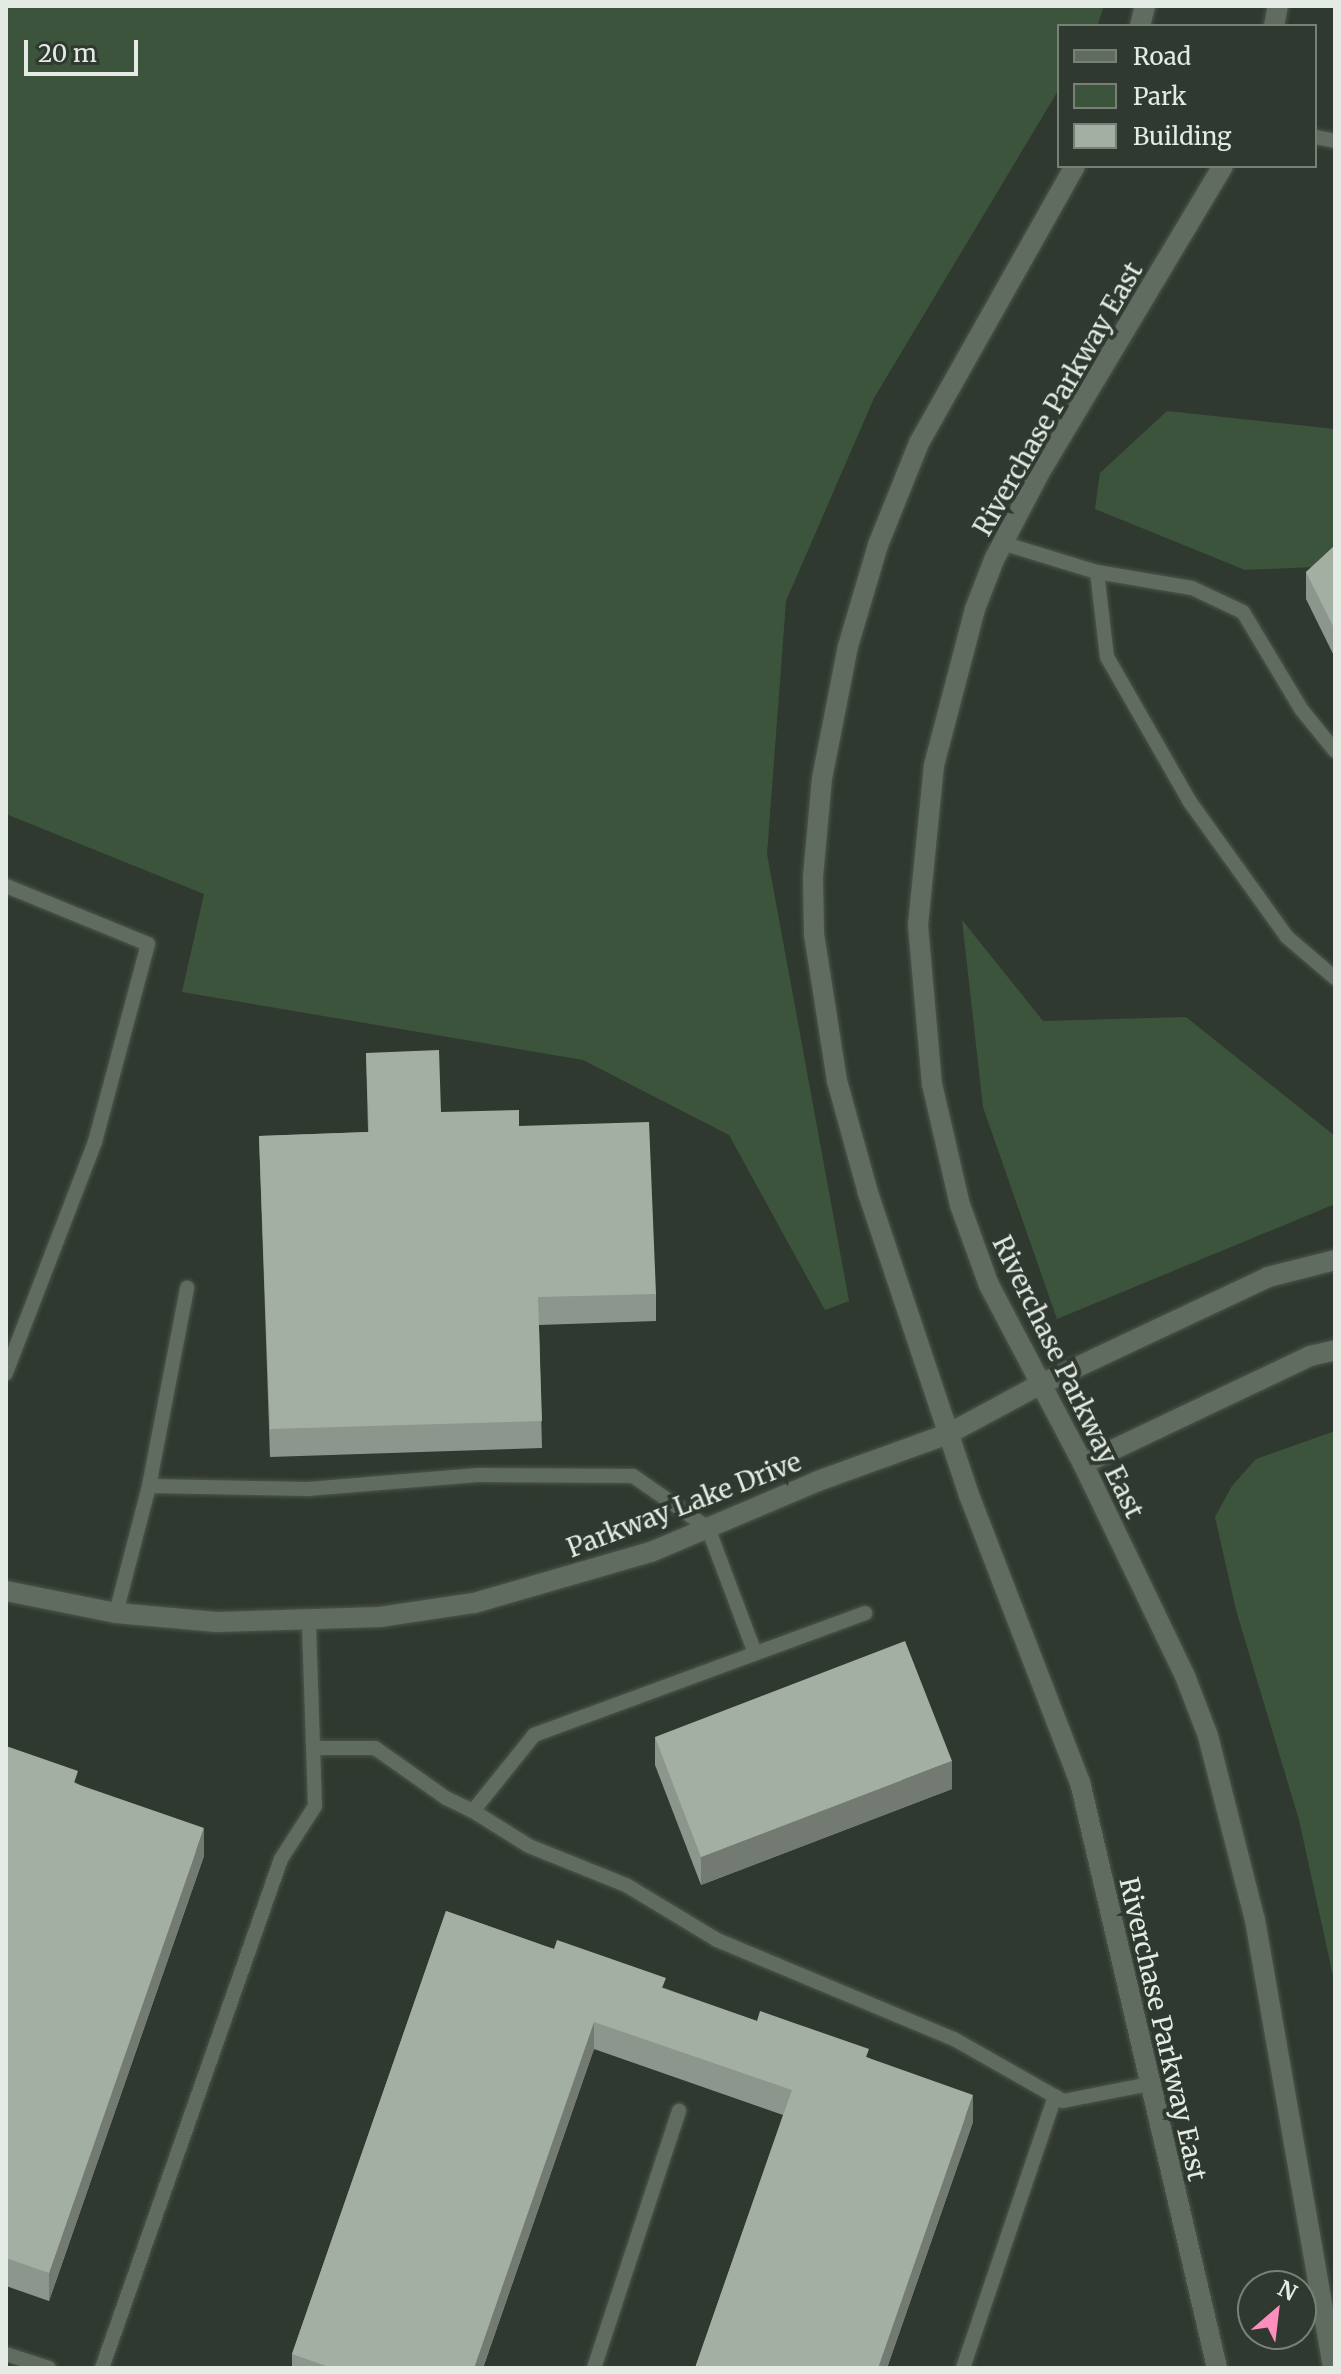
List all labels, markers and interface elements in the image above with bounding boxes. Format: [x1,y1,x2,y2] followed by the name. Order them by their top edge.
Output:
[28,24,142,74] scale bar
[1057,24,1317,168] legend
[38,38,97,69] text: 20 m
[1133,41,1191,72] text: Road
[1133,81,1186,112] text: Park
[1133,121,1232,152] text: Building
[967,257,1149,541] street label: Riverchase Parkway East
[986,1231,1150,1523] street label: Riverchase Parkway East
[562,1446,806,1564] street label: Parkway Lake Drive
[1113,1874,1213,2184] street label: Riverchase Parkway East
[1237,2270,1317,2350] north arrow
[1273,2274,1302,2307] text: N

